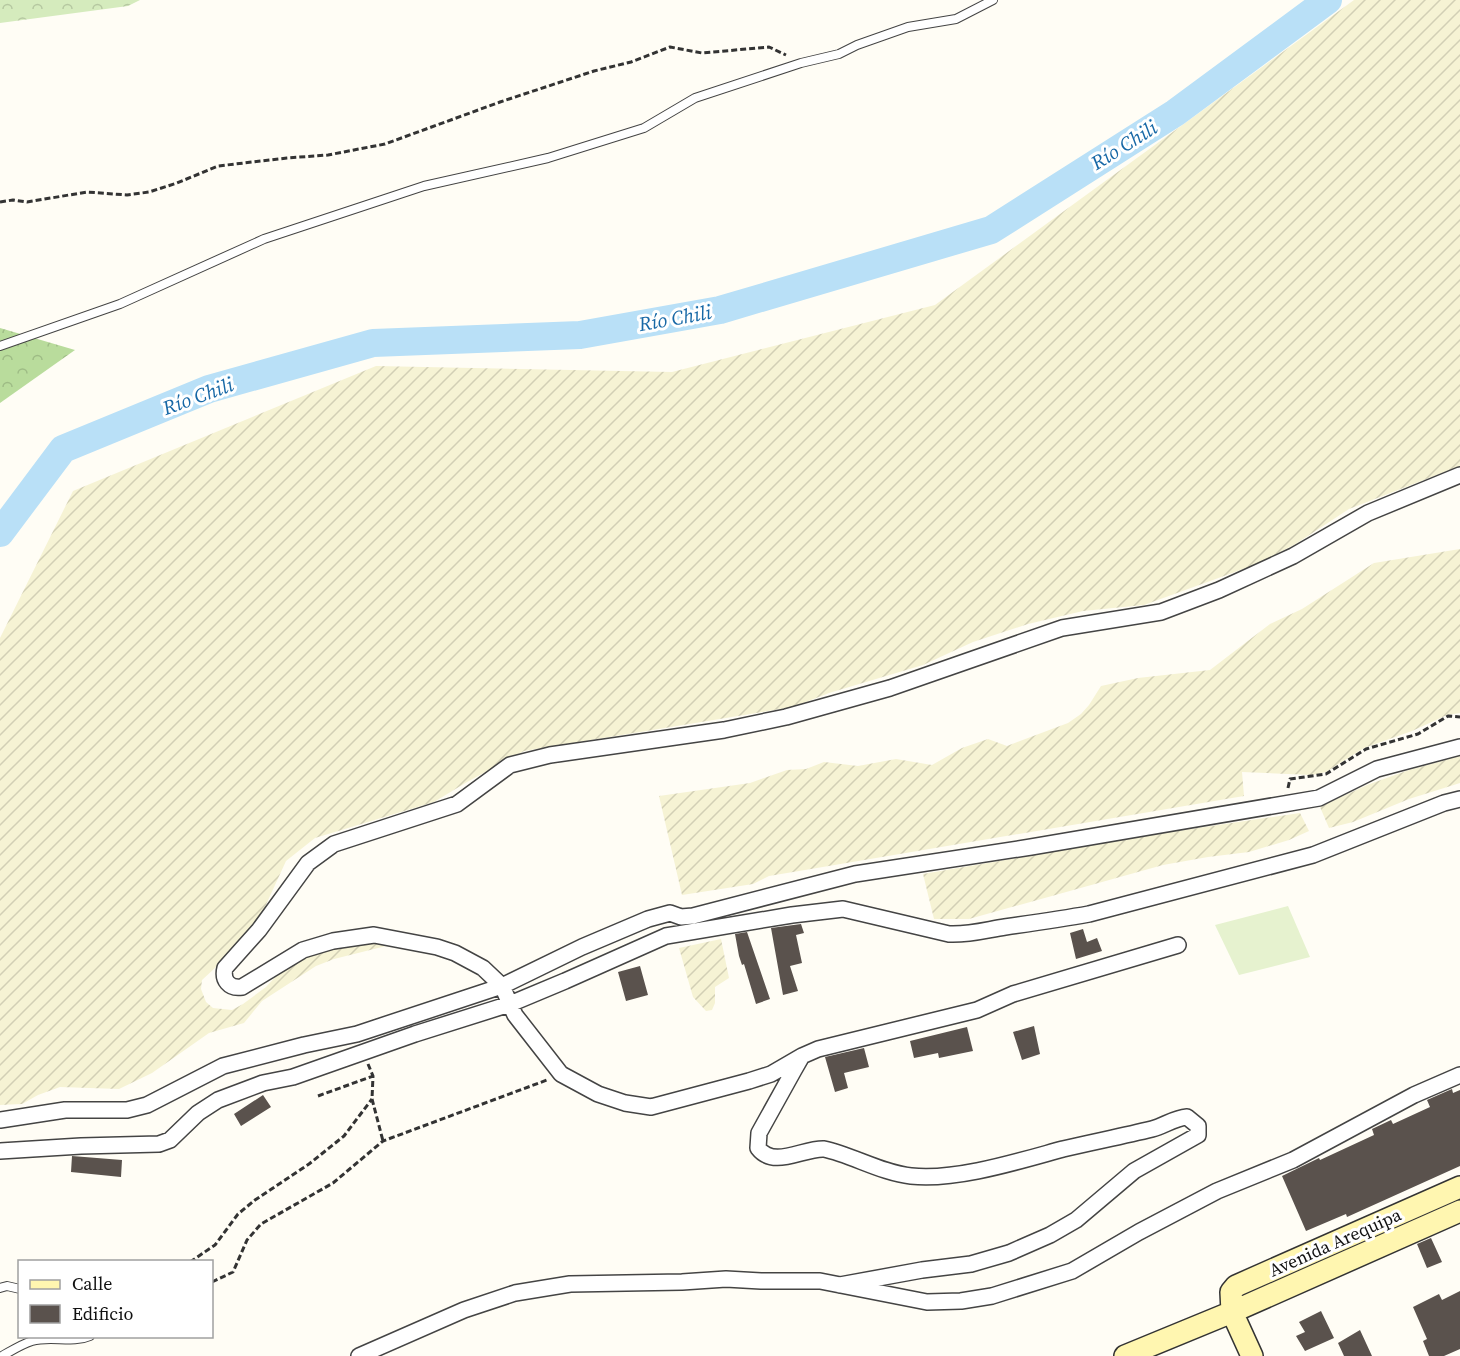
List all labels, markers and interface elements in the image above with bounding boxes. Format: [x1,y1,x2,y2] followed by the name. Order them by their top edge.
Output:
[1084,114,1163,177] water label: Río Chili
[635,298,714,338] water label: Río Chili
[158,370,237,422] water label: Río Chili
[1265,1201,1406,1282] street label: Avenida Arequipa
[18,1260,213,1338] legend
[72,1271,112,1296] text: Calle
[72,1301,133,1326] text: Edificio

